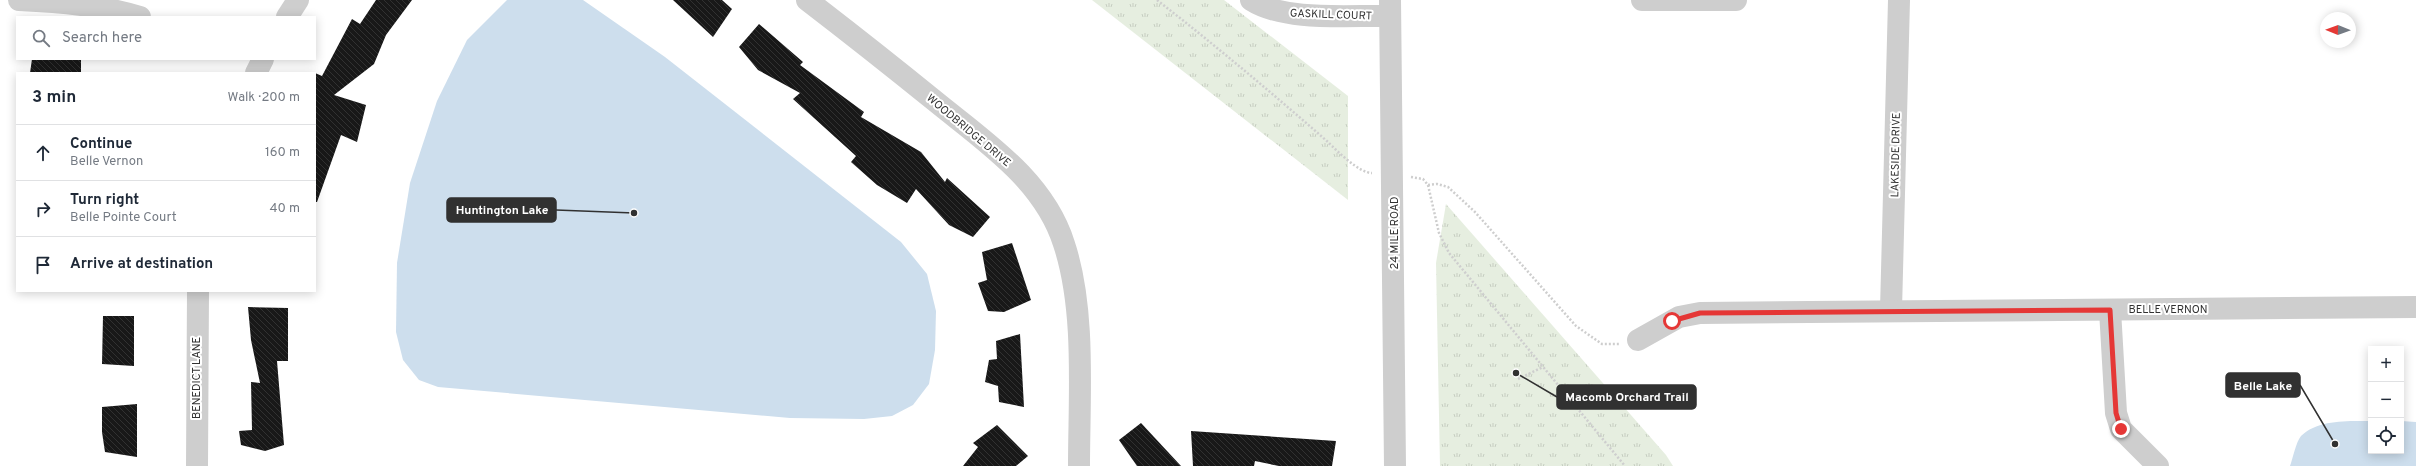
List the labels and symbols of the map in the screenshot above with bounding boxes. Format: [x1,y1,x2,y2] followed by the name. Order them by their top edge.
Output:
[1290,7,1372,23] street label: GASKILL COURT
[2320,12,2356,48] north arrow
[923,91,1013,170] street label: WOODBRIDGE DRIVE
[1888,112,1904,198] street label: LAKESIDE DRIVE
[1388,197,1402,269] street label: 24 MILE ROAD
[447,198,556,222] callout: Huntington Lake
[456,203,549,219] text: Huntington Lake
[2128,303,2208,317] street label: BELLE VERNON
[1663,312,1681,330] route start
[190,337,204,419] street label: BENEDICT LANE
[2226,373,2300,397] callout: Belle Lake
[2234,379,2292,395] text: Belle Lake
[1557,385,1696,409] callout: Macomb Orchard Trail
[1565,390,1689,406] text: Macomb Orchard Trail
[2112,420,2130,438] route end

